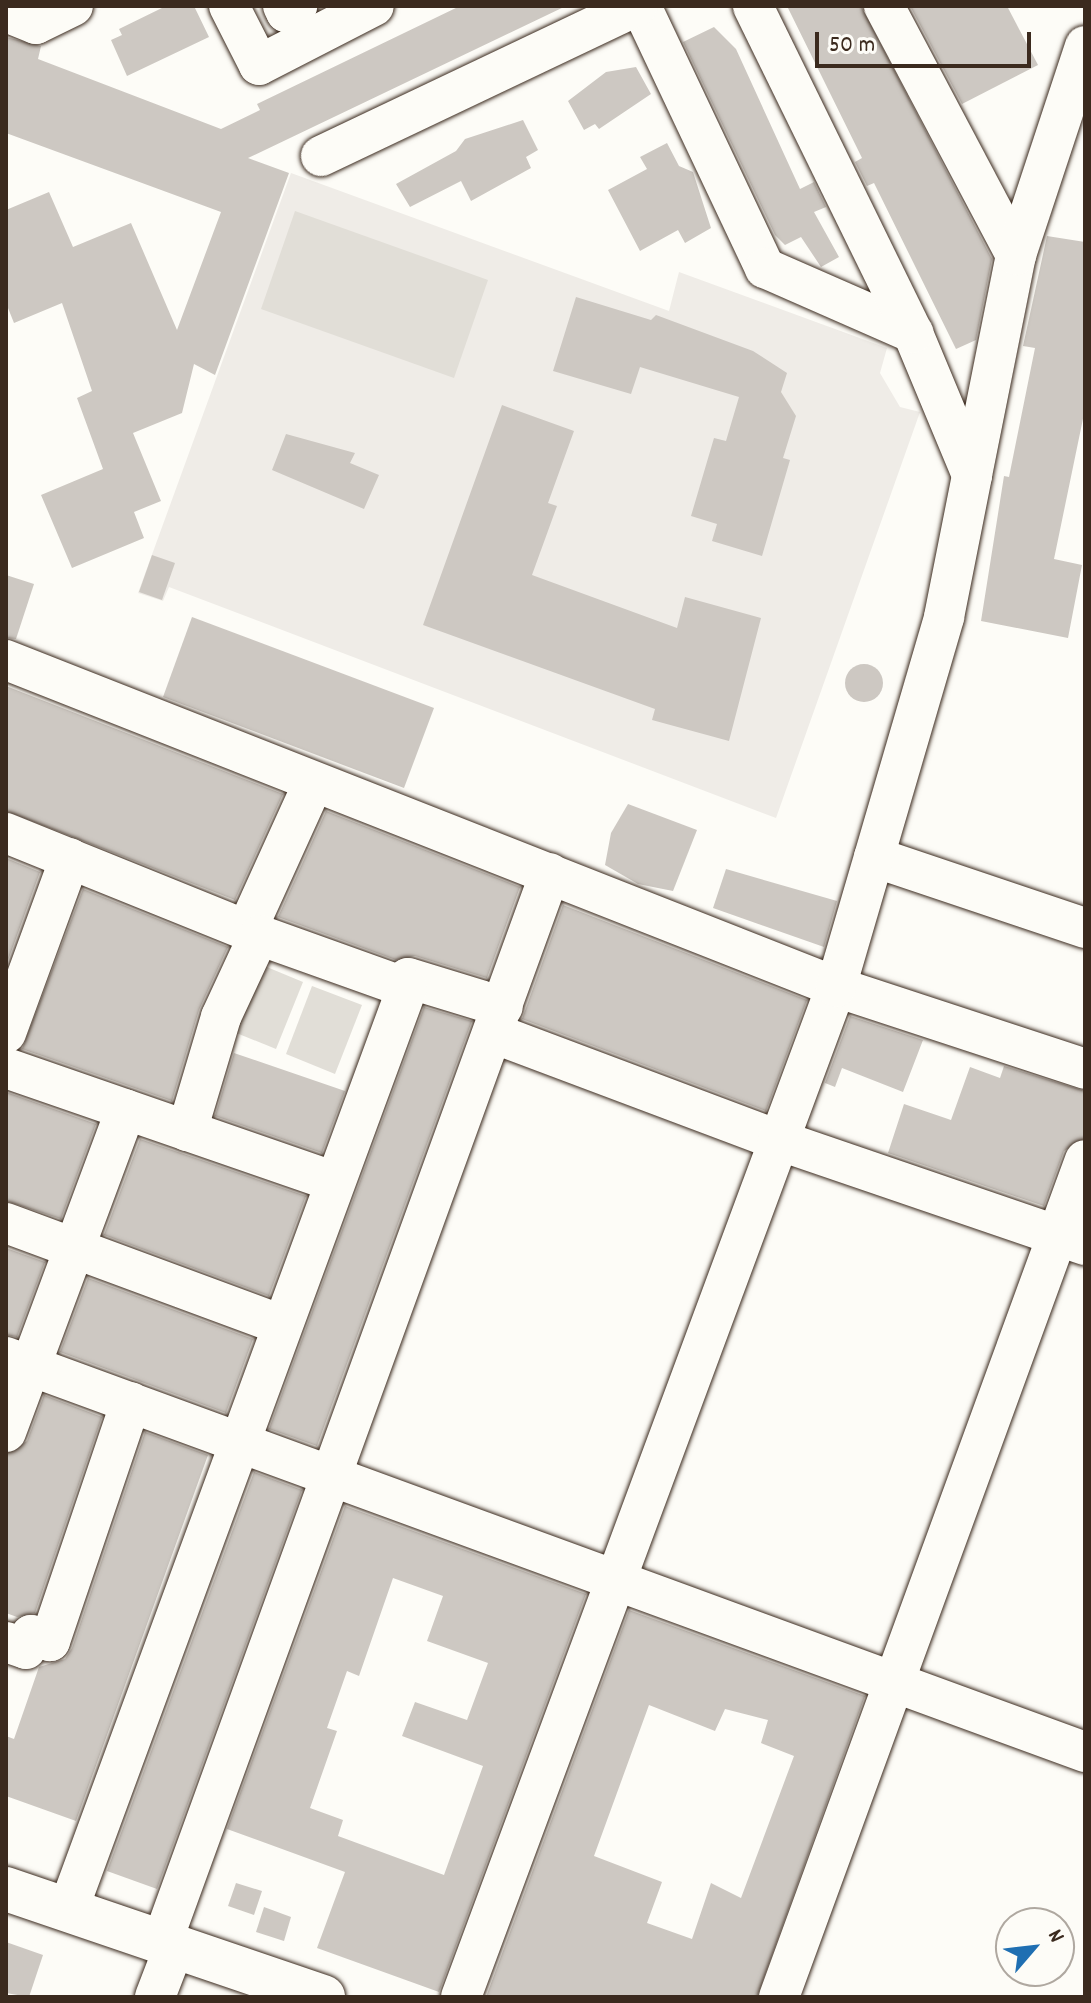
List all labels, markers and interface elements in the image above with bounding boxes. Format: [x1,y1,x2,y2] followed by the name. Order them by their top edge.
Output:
[819,16,1035,66] scale bar
[829,29,875,63] text: 50 m
[995,1907,1075,1987] north arrow
[1039,1924,1071,1949] text: N

